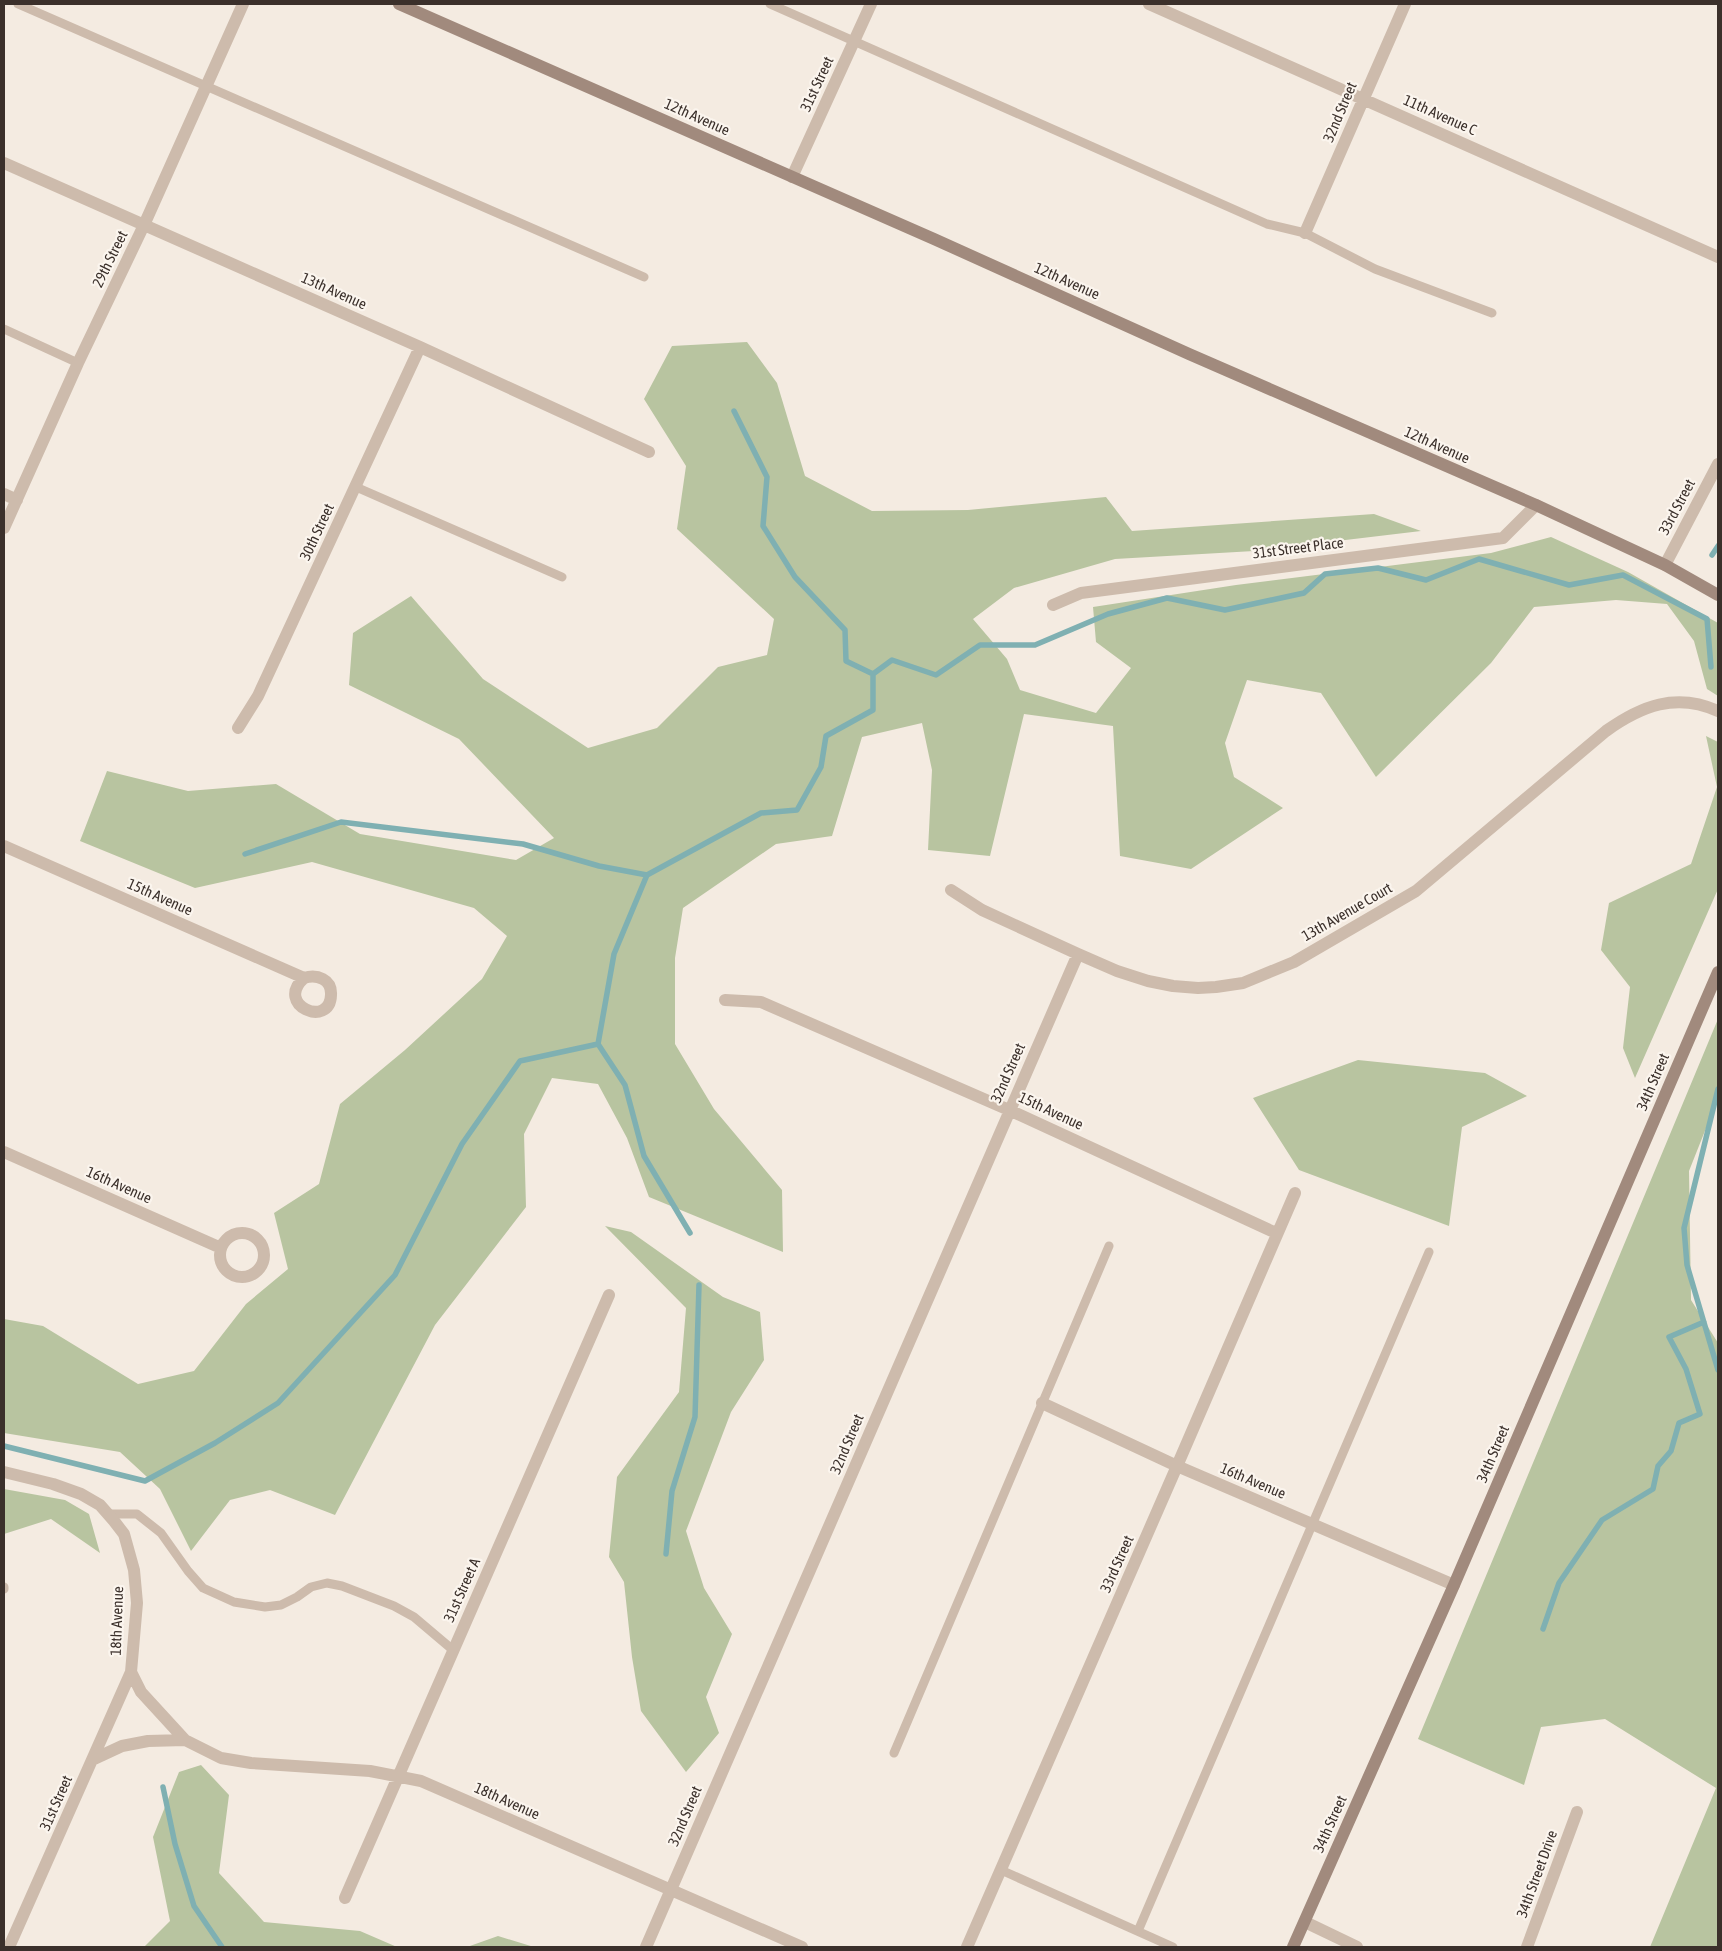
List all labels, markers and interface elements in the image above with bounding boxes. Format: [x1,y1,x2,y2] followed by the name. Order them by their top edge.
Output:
[796,54,837,114] street label: 31st Street
[1319,79,1360,144] street label: 32nd Street
[1401,91,1480,138] street label: 11th Avenue C
[662,95,732,138] street label: 12th Avenue
[89,228,130,290] street label: 29th Street
[1032,259,1102,302] street label: 12th Avenue
[299,269,369,312] street label: 13th Avenue
[1402,423,1472,466] street label: 12th Avenue
[1655,476,1698,538] street label: 33rd Street
[296,501,337,563] street label: 30th Street
[1252,533,1345,562] street label: 31st Street Place
[125,875,195,918] street label: 15th Avenue
[1299,879,1395,944] street label: 13th Avenue Court
[987,1040,1028,1105] street label: 32nd Street
[1633,1051,1672,1113] street label: 34th Street
[1016,1088,1086,1133] street label: 15th Avenue
[84,1163,154,1206] street label: 16th Avenue
[826,1411,867,1476] street label: 32nd Street
[1473,1423,1512,1485] street label: 34th Street
[1218,1459,1289,1502] street label: 16th Avenue
[1096,1533,1137,1595] street label: 33rd Street
[440,1555,483,1624] street label: 31st Street A
[107,1586,126,1656] street label: 18th Avenue
[36,1773,75,1833] street label: 31st Street
[472,1779,542,1822] street label: 18th Avenue
[664,1783,705,1848] street label: 32nd Street
[1309,1793,1350,1855] street label: 34th Street
[1513,1828,1560,1920] street label: 34th Street Drive

